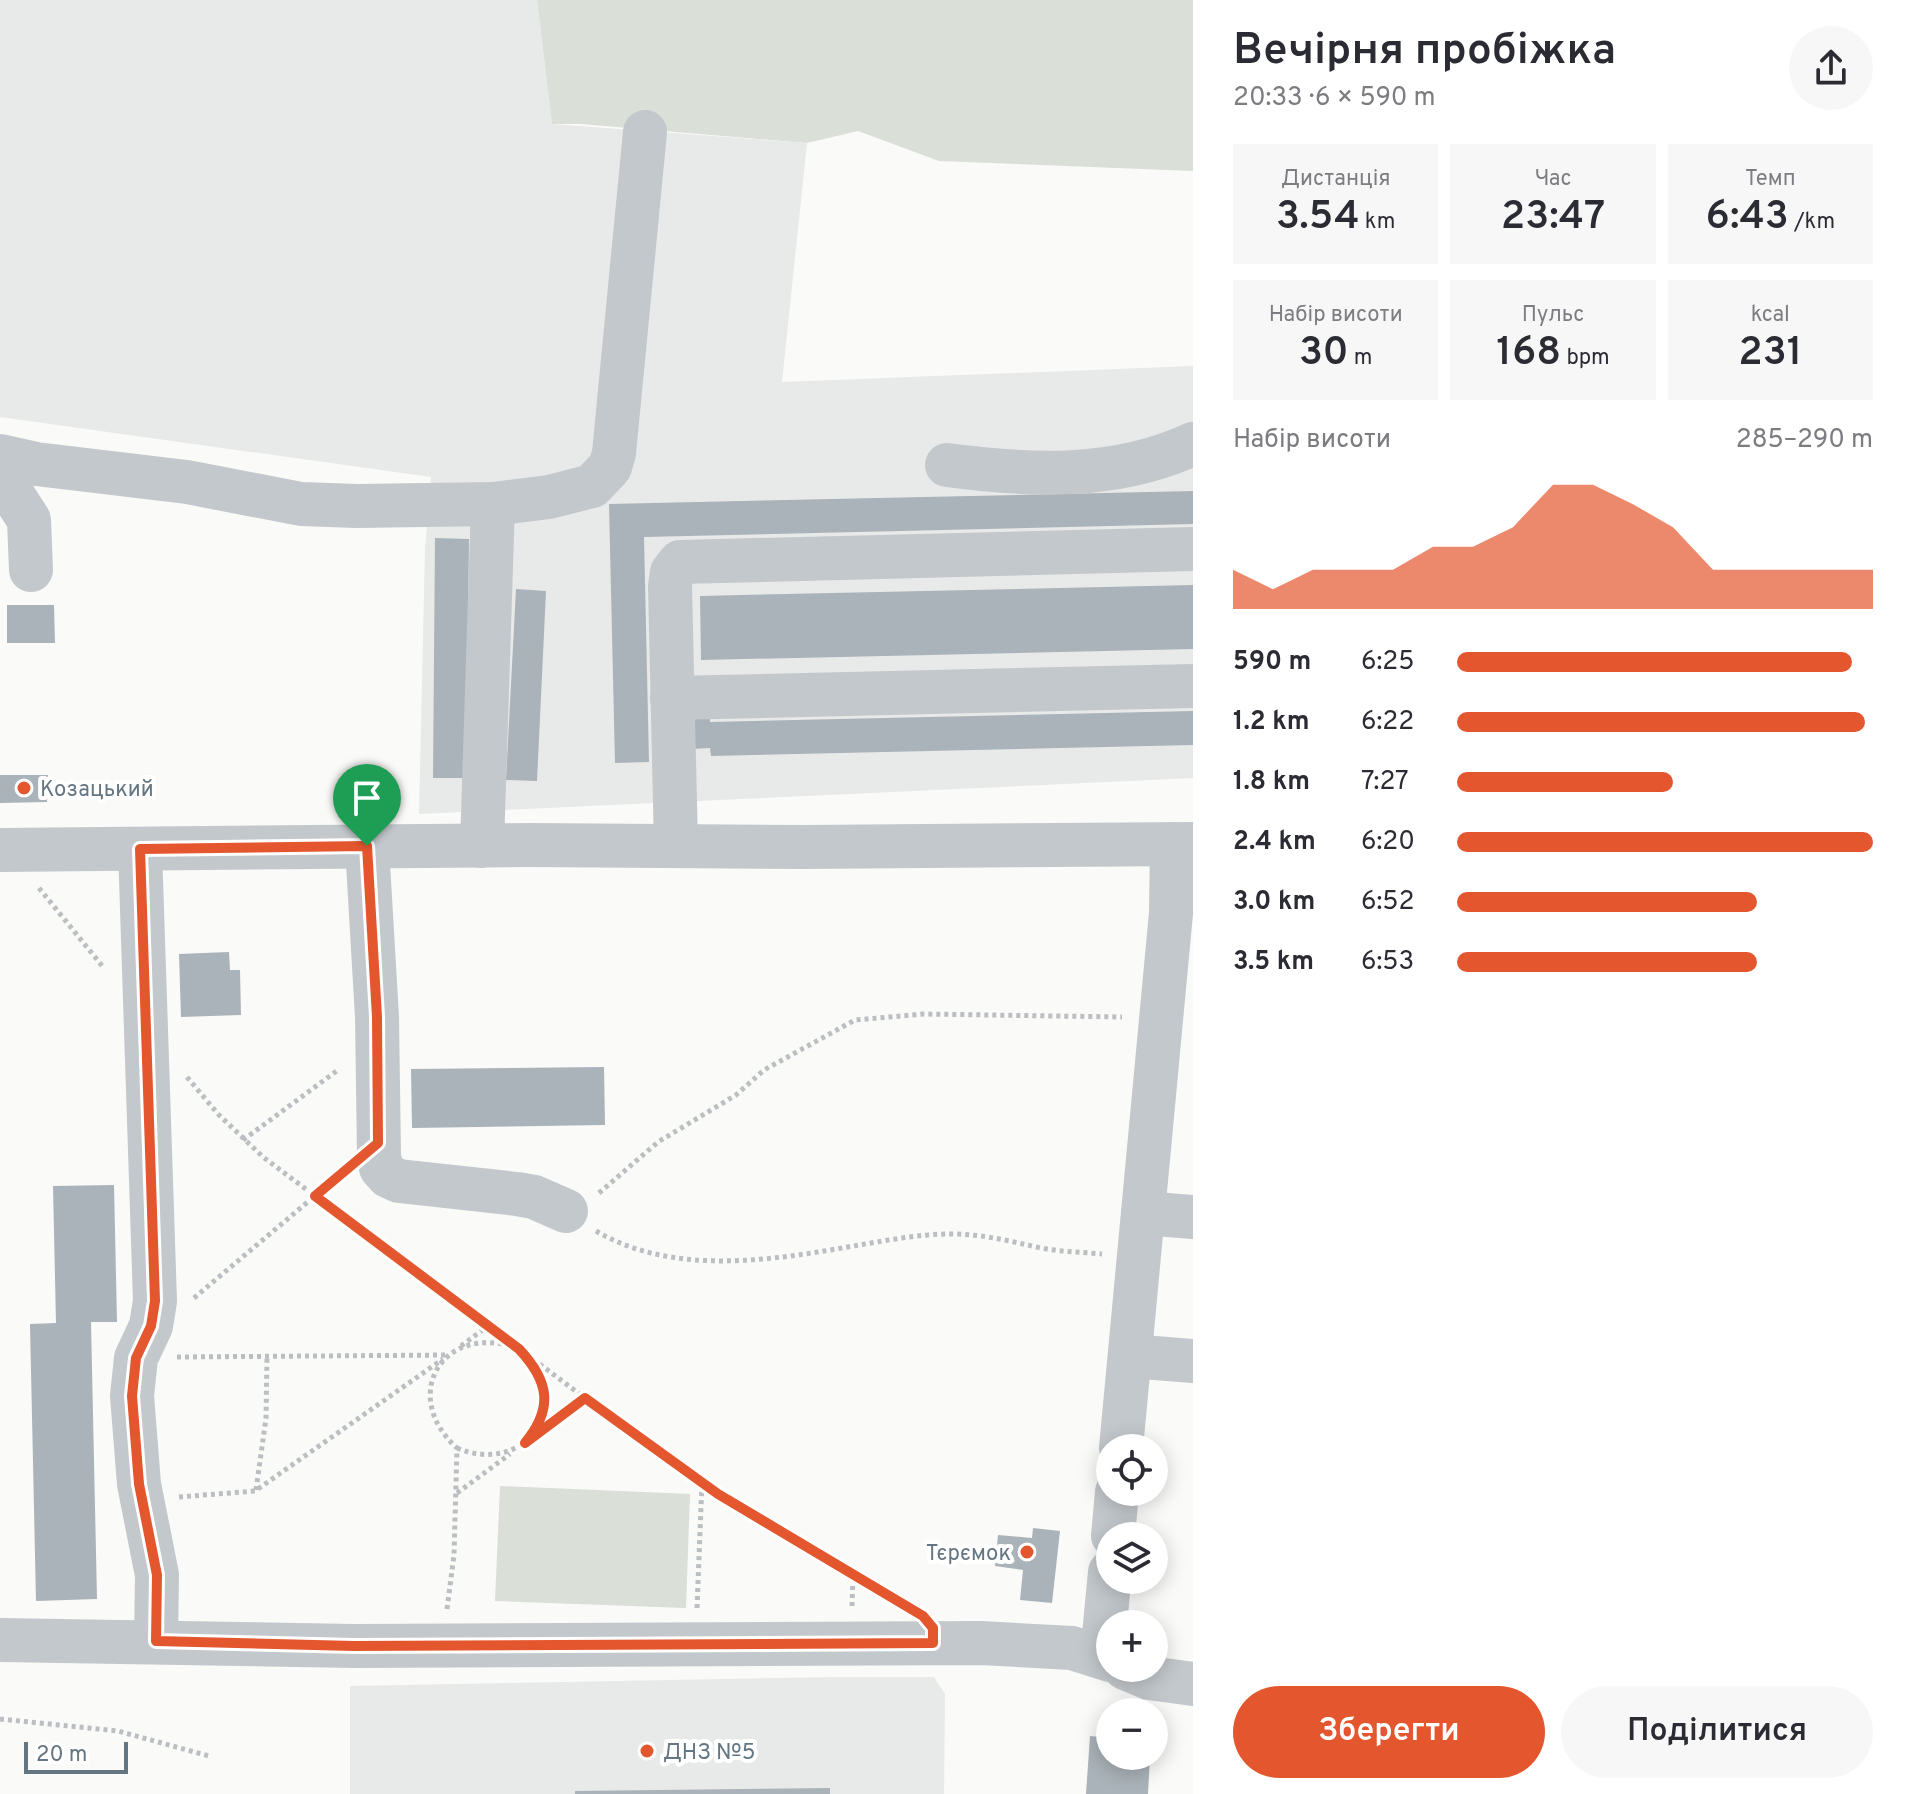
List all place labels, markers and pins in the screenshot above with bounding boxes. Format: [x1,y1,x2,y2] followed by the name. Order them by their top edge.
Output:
[333,764,401,846] pin
[40,777,154,804] place label: Козацький
[15,779,33,797] marker: Козацький
[926,1541,1011,1568] place label: Тєрємок
[1018,1543,1036,1561] marker: Тєрємок
[663,1740,755,1767] place label: ДНЗ №5
[638,1742,656,1760] marker: ДНЗ №5

